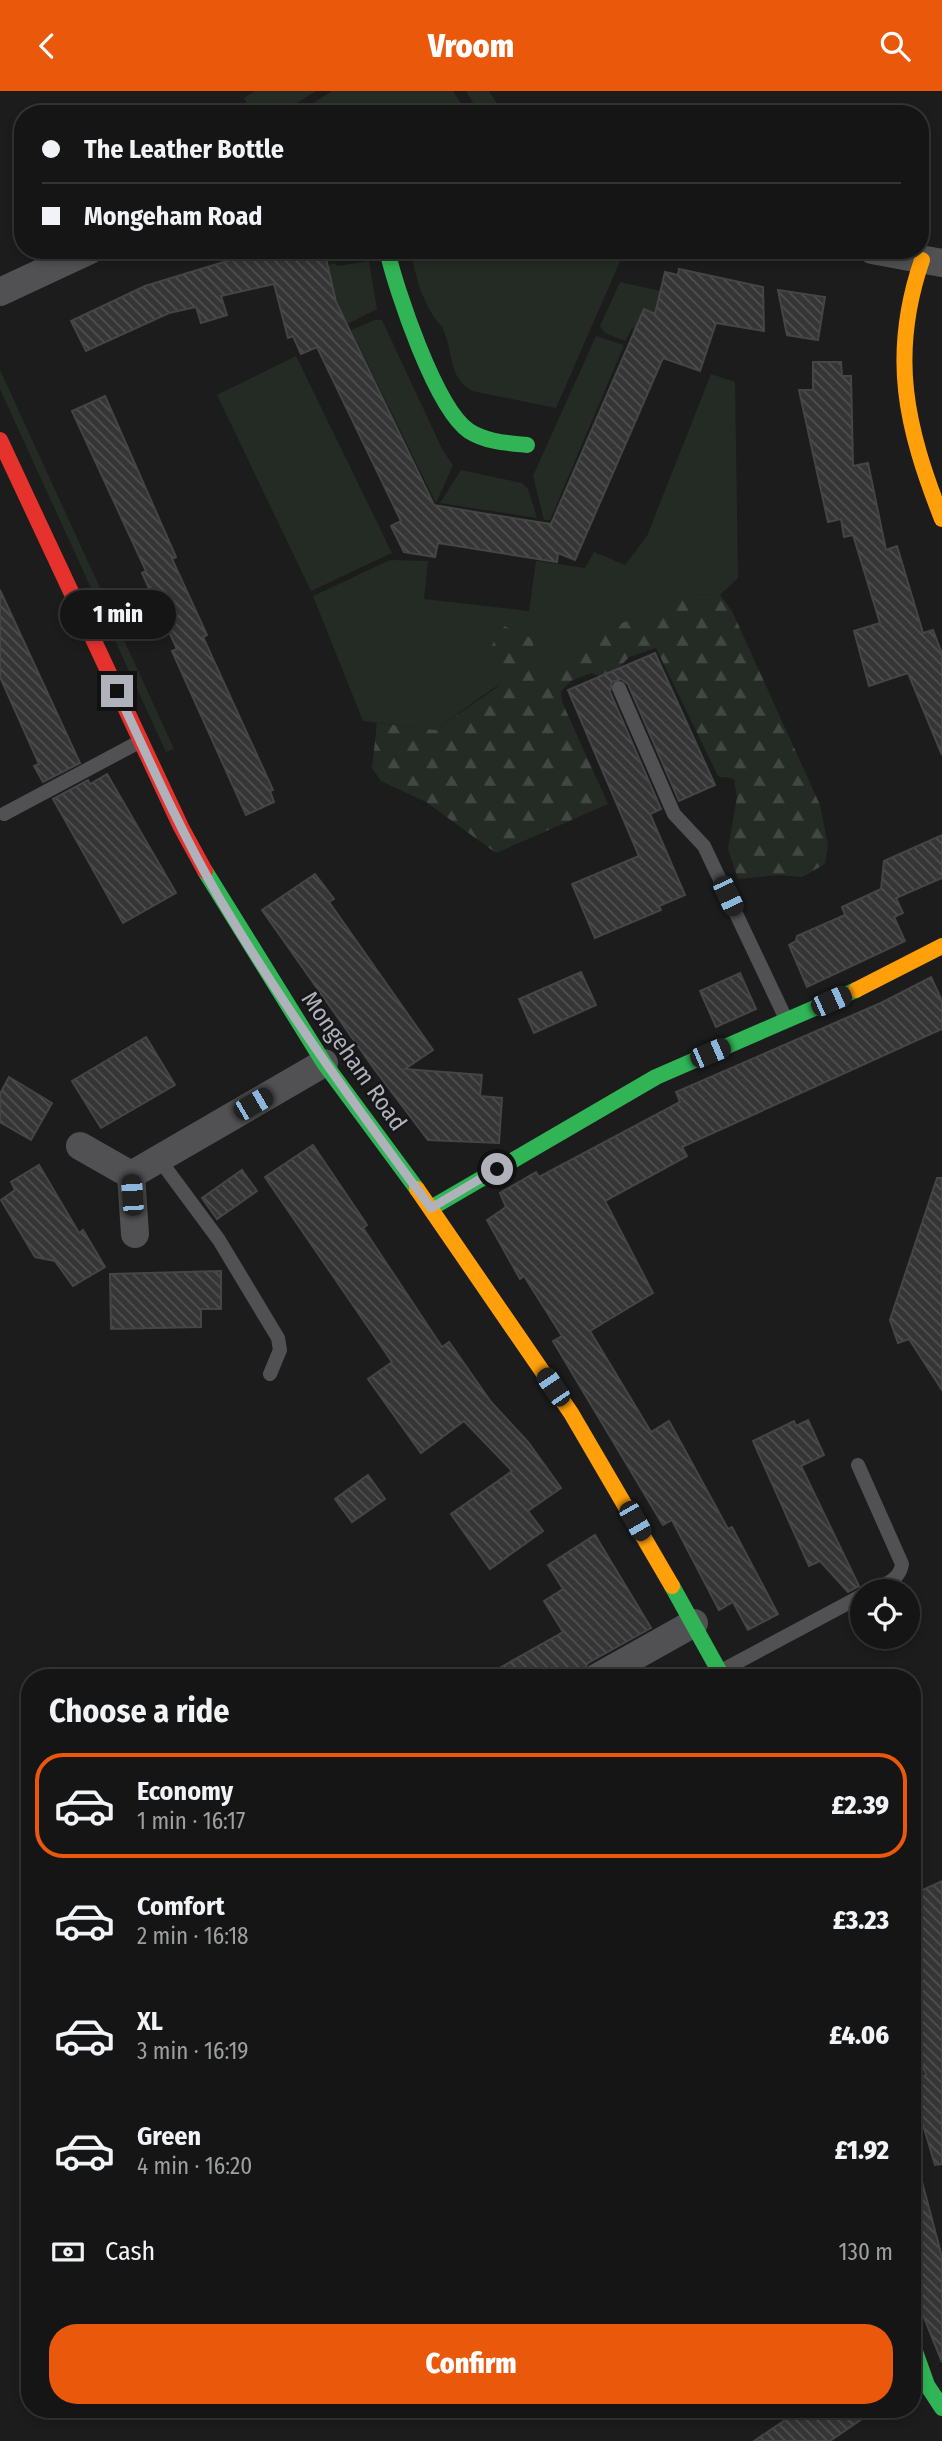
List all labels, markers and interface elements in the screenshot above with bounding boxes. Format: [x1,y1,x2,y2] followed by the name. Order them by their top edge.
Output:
[28,27,66,65] icon: back
[428,27,514,65] text: Vroom
[876,27,914,65] icon: search
[84,134,284,165] text: The Leather Bottle
[84,201,263,232] text: Mongeham Road
[59,589,175,639] callout: 1 min
[93,600,143,628] text: 1 min
[101,675,133,707] route end
[710,873,747,919] car
[808,983,855,1019] car
[296,986,412,1136] street label: Mongeham Road
[687,1035,734,1071] car
[230,1084,277,1124] car
[481,1153,513,1185] route start
[121,1173,144,1217] car
[533,1364,574,1410] car
[616,1498,655,1544] car
[850,1579,920,1649] map controls
[850,1579,920,1649] button: locate
[49,1692,230,1730] text: Choose a ride
[53,1774,116,1837] icon: car
[137,1776,233,1807] text: Economy
[831,1790,889,1821] text: £2.39
[137,1807,245,1835] text: 1 min · 16:17
[53,1889,116,1952] icon: car
[137,1891,225,1922] text: Comfort
[833,1905,889,1936] text: £3.23
[137,1922,249,1950] text: 2 min · 16:18
[53,2004,116,2067] icon: car
[137,2006,163,2037] text: XL
[829,2020,889,2051] text: £4.06
[137,2037,249,2065] text: 3 min · 16:19
[53,2119,116,2182] icon: car
[137,2121,201,2152] text: Green
[835,2135,889,2166] text: £1.92
[137,2152,252,2180] text: 4 min · 16:20
[49,2233,87,2271] icon: cash
[105,2236,155,2267] text: Cash
[839,2238,893,2266] text: 130 m
[49,2324,893,2404] button: Confirm

